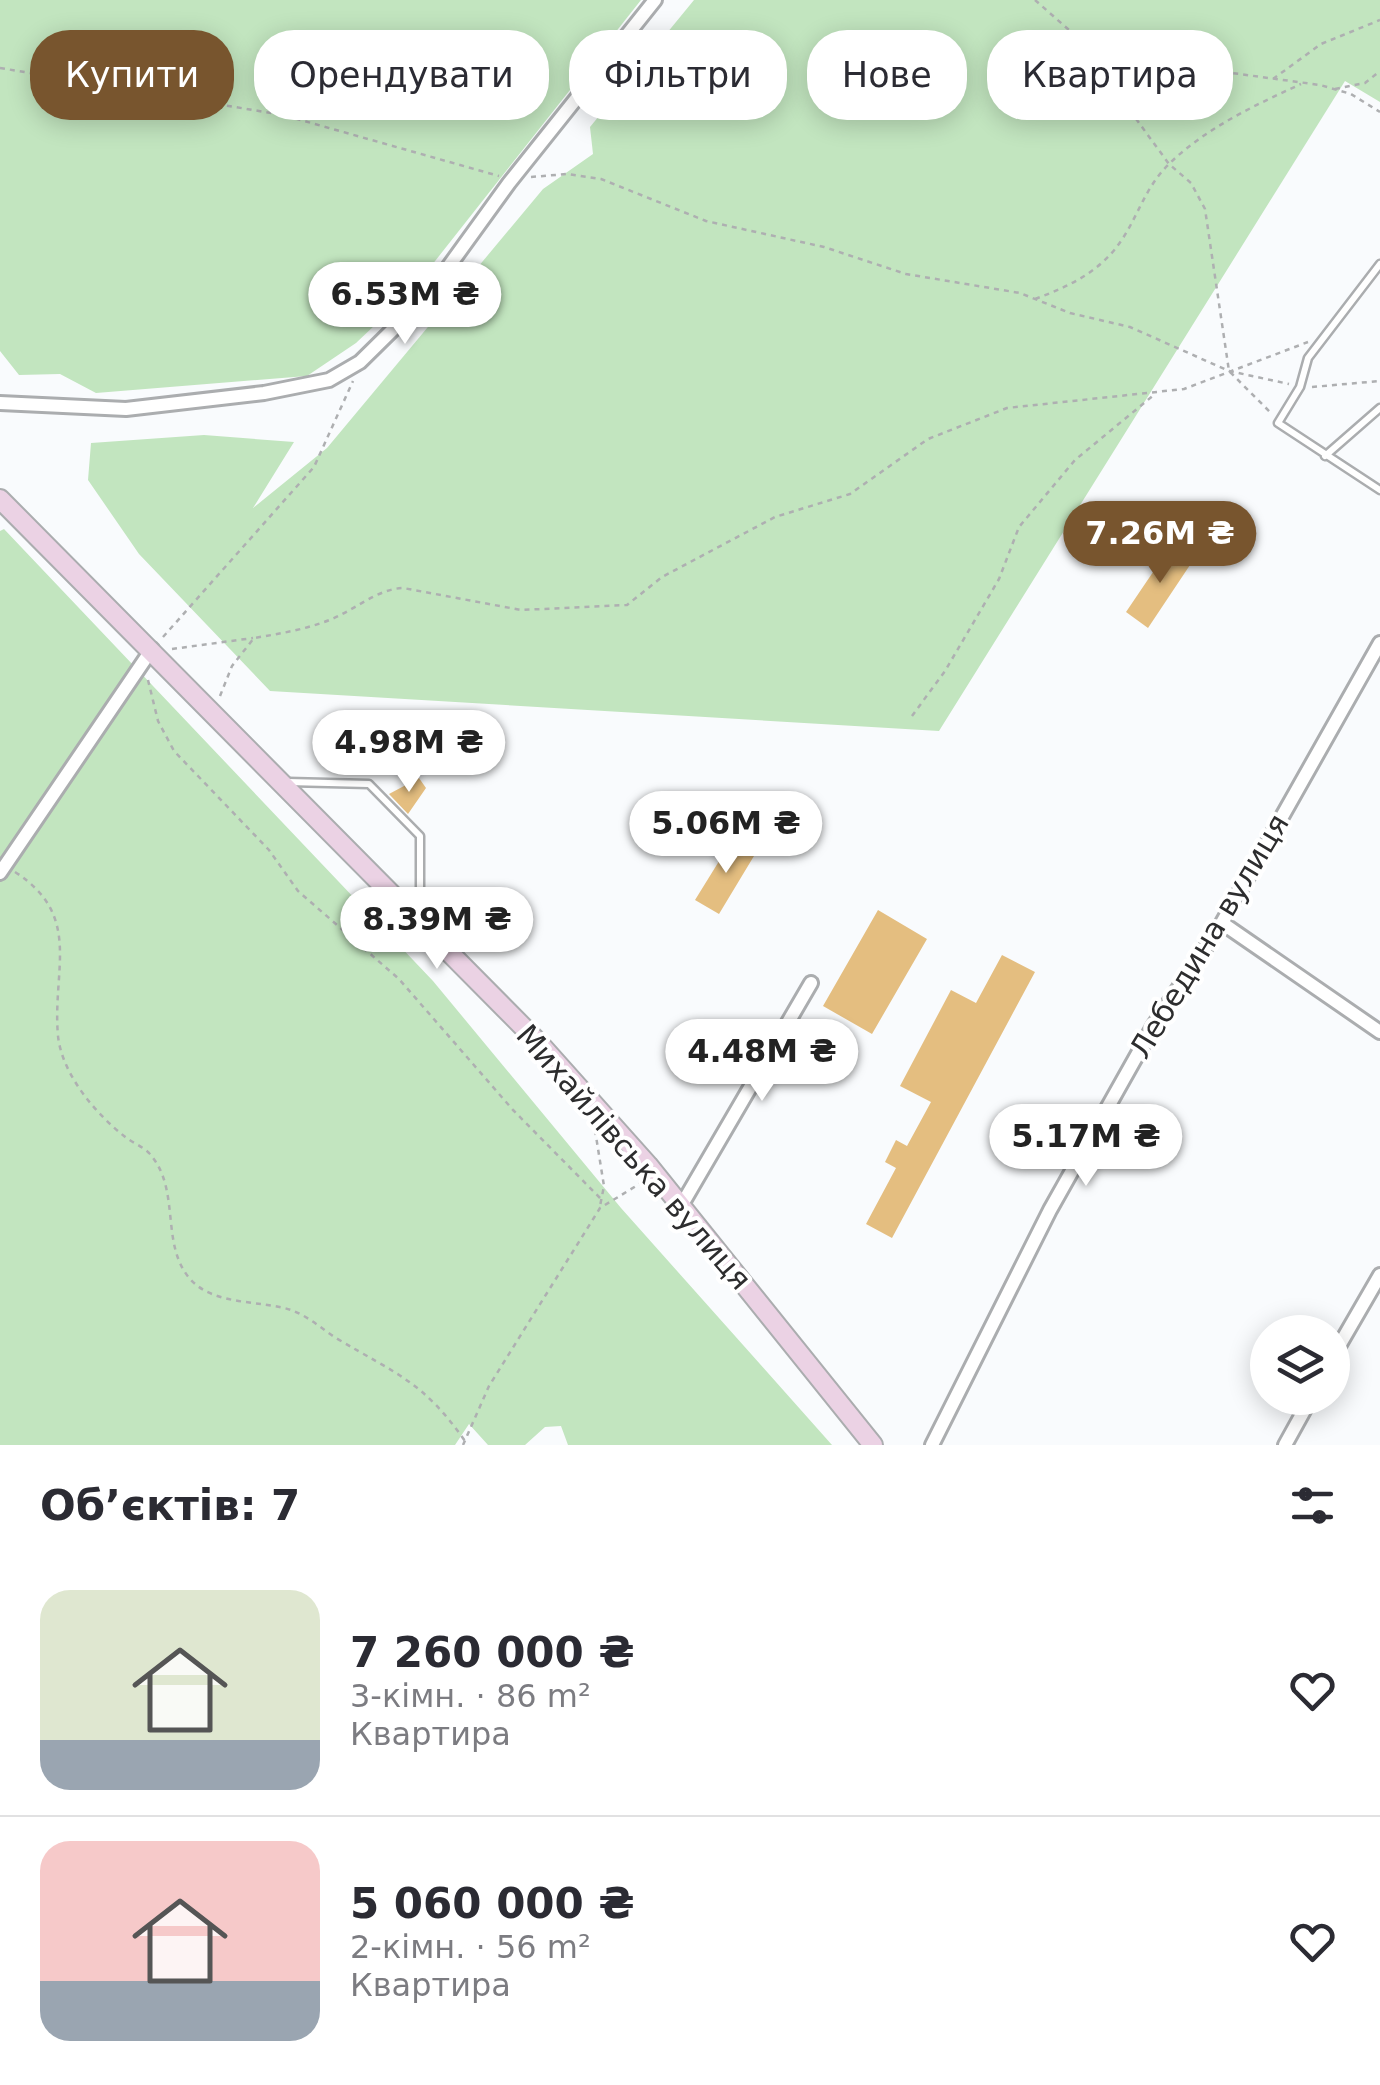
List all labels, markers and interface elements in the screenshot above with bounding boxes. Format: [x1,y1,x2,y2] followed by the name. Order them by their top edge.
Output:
[30,30,234,120] chip: Купити
[254,30,549,120] chip: Орендувати
[569,30,787,120] chip: Фільтри
[807,30,967,120] chip: Нове
[987,30,1233,120] chip: Квартира
[313,262,497,347] pin: 6.53M ₴
[330,275,480,313] text: 6.53M ₴
[1068,501,1252,586] pin: 7.26M ₴
[1085,514,1235,552] text: 7.26M ₴
[317,710,501,795] pin: 4.98M ₴
[334,723,484,761] text: 4.98M ₴
[634,791,818,876] pin: 5.06M ₴
[651,804,801,842] text: 5.06M ₴
[1122,808,1296,1064] street label: Лебедина вулиця
[345,887,529,972] pin: 8.39M ₴
[362,900,512,938] text: 8.39M ₴
[510,1018,758,1296] street label: Михайлівська вулиця
[670,1019,854,1104] pin: 4.48M ₴
[687,1032,837,1070] text: 4.48M ₴
[994,1104,1178,1189] pin: 5.17M ₴
[1011,1117,1161,1155] text: 5.17M ₴
[1250,1315,1350,1415] map controls
[1250,1315,1350,1415] button: layers
[1285,1478,1340,1533] icon: filters
[40,1481,300,1530] text: Об’єктів: 7
[350,1628,635,1677] text: 7 260 000 ₴
[120,1630,240,1750] icon: home
[1285,1663,1340,1718] icon: heart
[350,1677,591,1715] text: 3-кімн. · 86 m²
[350,1715,511,1753] text: Квартира
[350,1879,635,1928] text: 5 060 000 ₴
[120,1881,240,2001] icon: home
[1285,1914,1340,1969] icon: heart
[350,1928,591,1966] text: 2-кімн. · 56 m²
[350,1966,511,2004] text: Квартира

